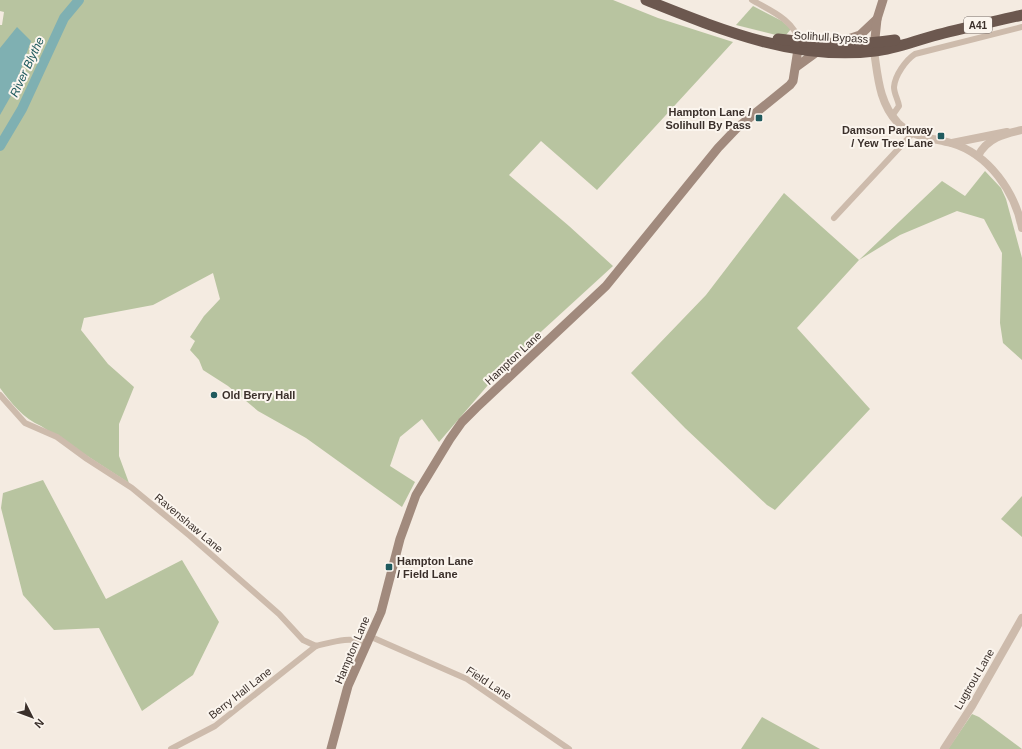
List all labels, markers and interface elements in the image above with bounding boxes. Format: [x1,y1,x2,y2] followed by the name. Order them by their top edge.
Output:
[964,17,992,33] road number: A41
[793,29,869,45] street label: Solihull Bypass
[7,34,47,99] water label: River Blythe
[665,106,751,131] place label: Hampton Lane / Solihull By Pass
[754,113,764,123] marker: Hampton Lane / Solihull By Pass
[842,124,934,149] place label: Damson Parkway / Yew Tree Lane
[936,131,946,141] marker: Damson Parkway / Yew Tree Lane
[483,329,543,387] street label: Hampton Lane
[222,389,295,401] place label: Old Berry Hall
[209,390,219,400] marker: Old Berry Hall
[153,491,225,555] street label: Ravenshaw Lane
[397,555,473,580] place label: Hampton Lane / Field Lane
[384,562,394,572] marker: Hampton Lane / Field Lane
[332,614,372,686] street label: Hampton Lane
[952,647,996,711] street label: Lugtrout Lane
[464,664,514,702] street label: Field Lane
[206,665,274,721] street label: Berry Hall Lane
[12,697,52,737] north arrow
[32,717,47,731] text: N

